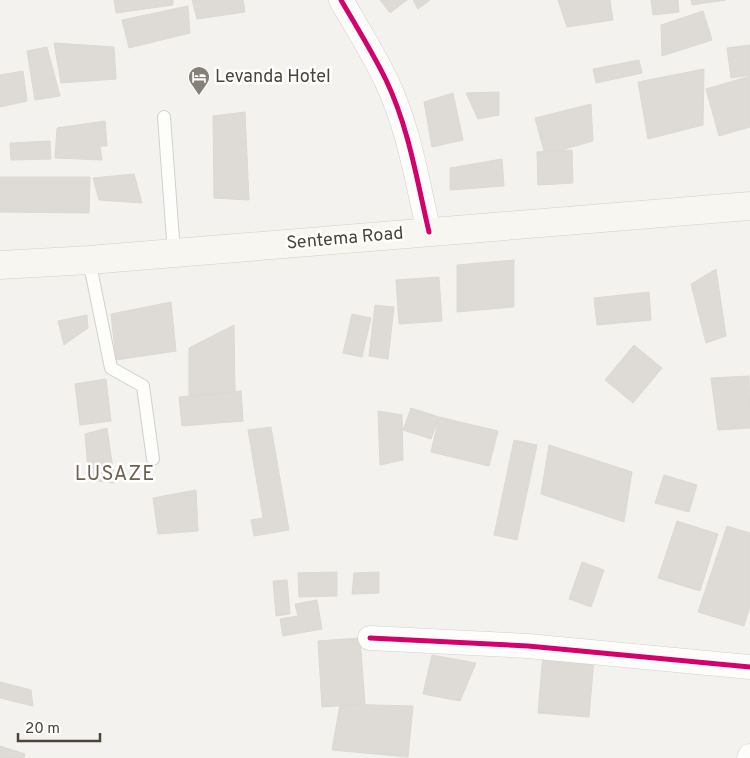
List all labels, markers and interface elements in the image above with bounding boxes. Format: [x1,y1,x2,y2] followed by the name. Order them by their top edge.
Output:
[187,65,211,96] hotel icon: Levanda Hotel
[215,66,331,89] place label: Levanda Hotel
[286,222,404,256] street label: Sentema Road
[75,462,155,488] district label: LUSAZE
[18,710,100,742] scale bar
[25,720,60,739] text: 20 m

